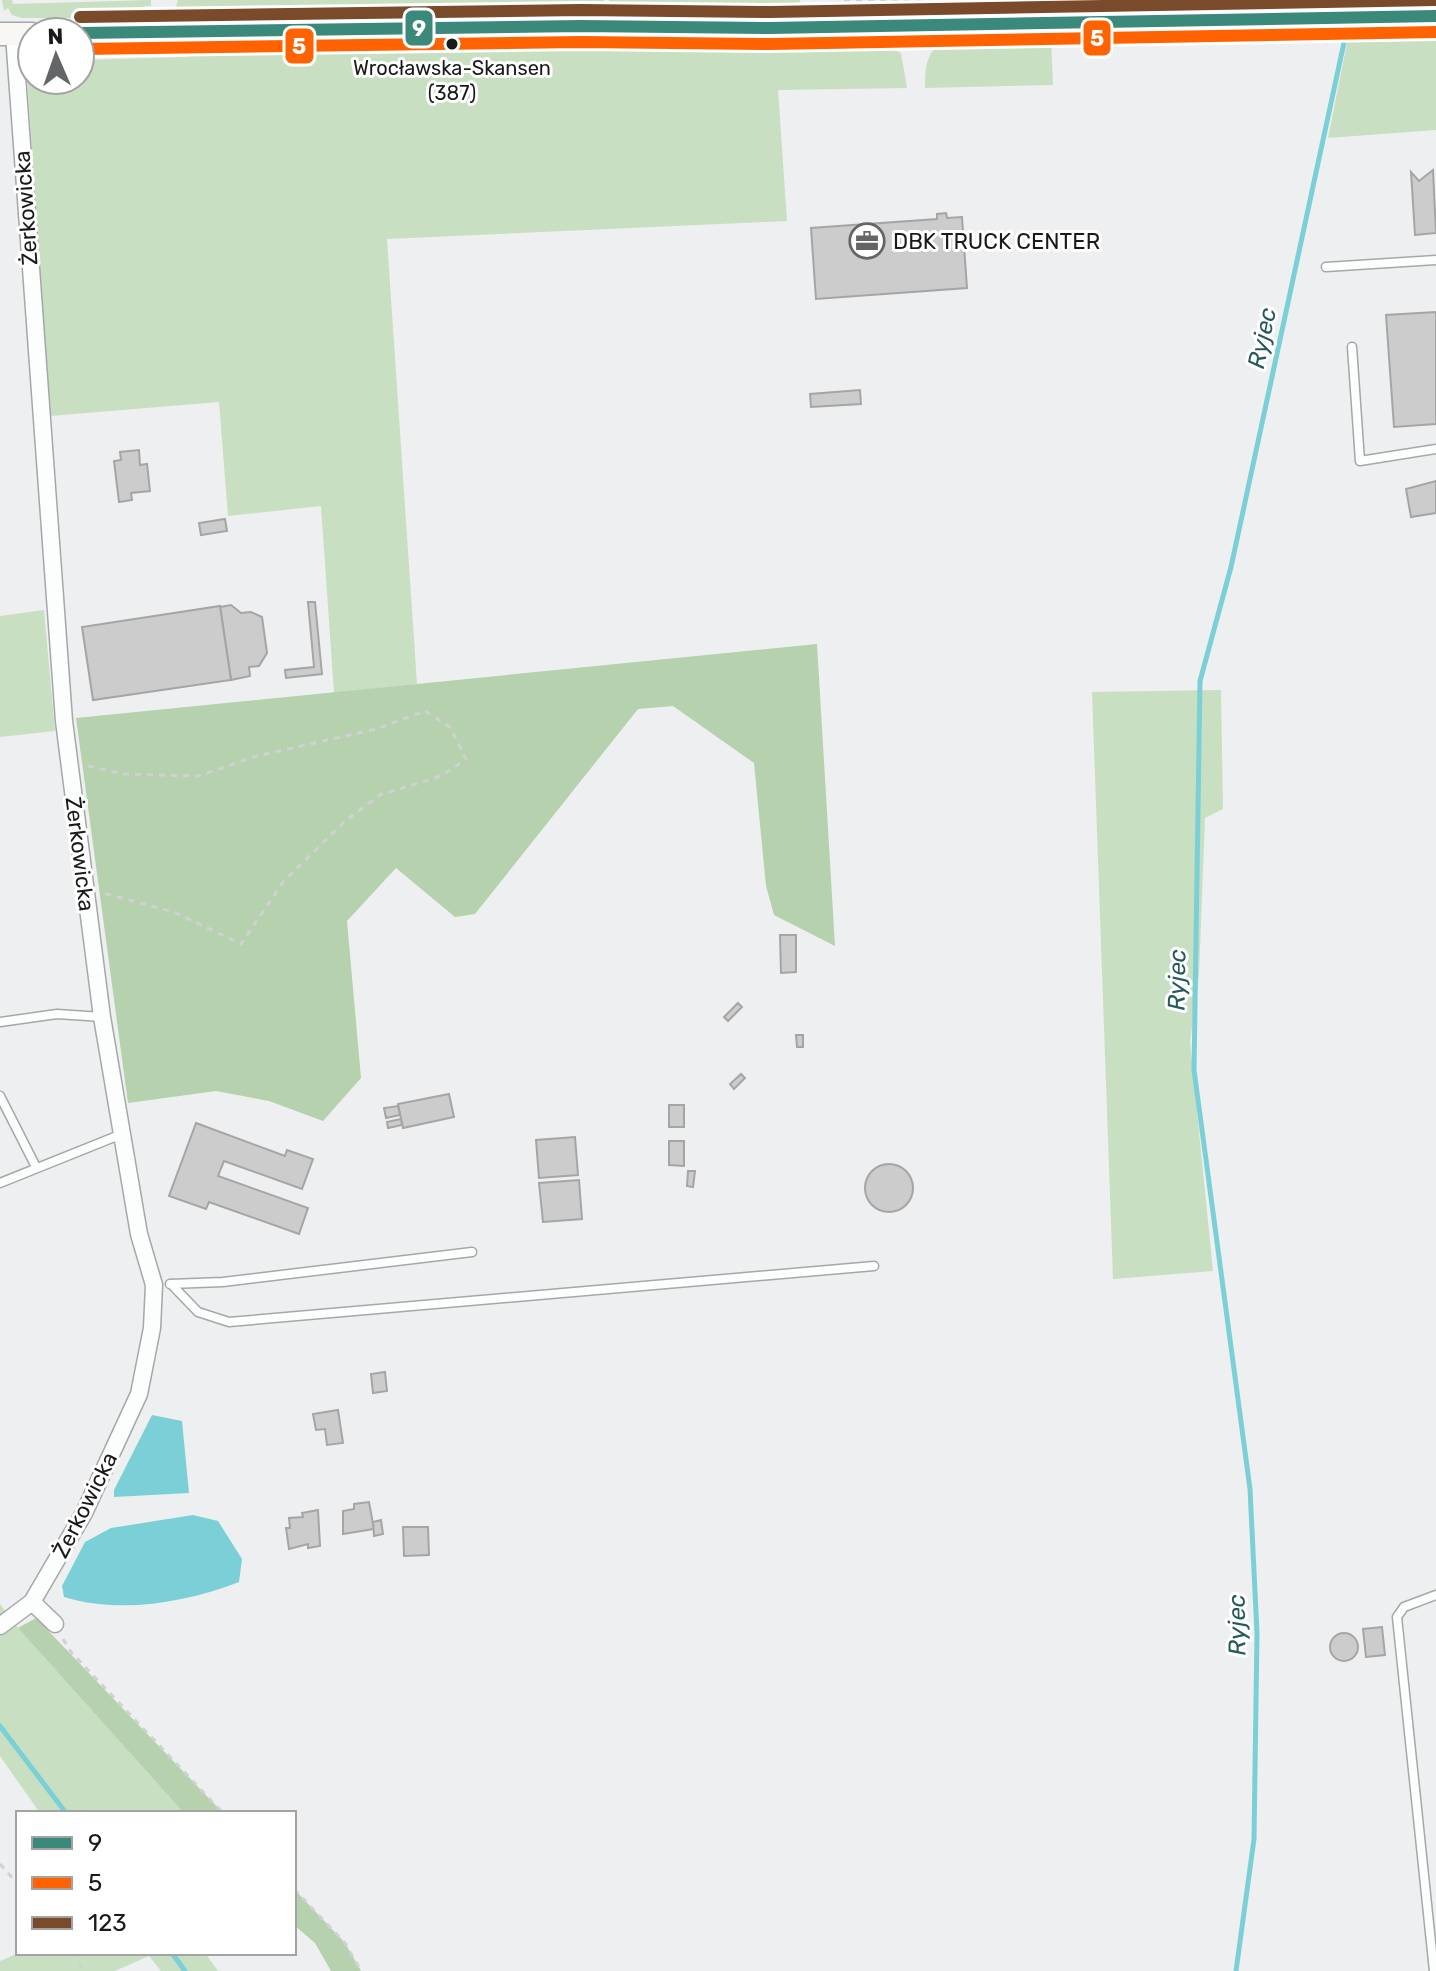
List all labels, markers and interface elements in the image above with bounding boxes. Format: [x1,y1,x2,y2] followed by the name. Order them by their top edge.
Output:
[404,9,434,47] line badge: 9
[412,15,426,42] text: 9
[16,16,96,96] north arrow
[1082,19,1112,57] line badge: 5
[47,23,64,50] text: N
[1090,25,1104,52] text: 5
[284,27,315,65] line badge: 5
[292,33,306,60] text: 5
[444,36,460,52] marker: Wrocławska-Skansen (387)
[353,56,551,105] place label: Wrocławska-Skansen (387)
[9,150,43,266] street label: Żerkowicka
[848,222,886,260] office icon: DBK TRUCK CENTER
[893,228,1100,255] place label: DBK TRUCK CENTER
[1242,305,1282,371] water label: Ryjec
[60,795,100,913] street label: Żerkowicka
[1162,949,1192,1011] water label: Ryjec
[47,1448,123,1562] street label: Żerkowicka
[1222,1594,1252,1656] water label: Ryjec
[16,1811,296,1955] legend
[88,1829,102,1857] text: 9
[88,1869,102,1897] text: 5
[88,1909,127,1937] text: 123

